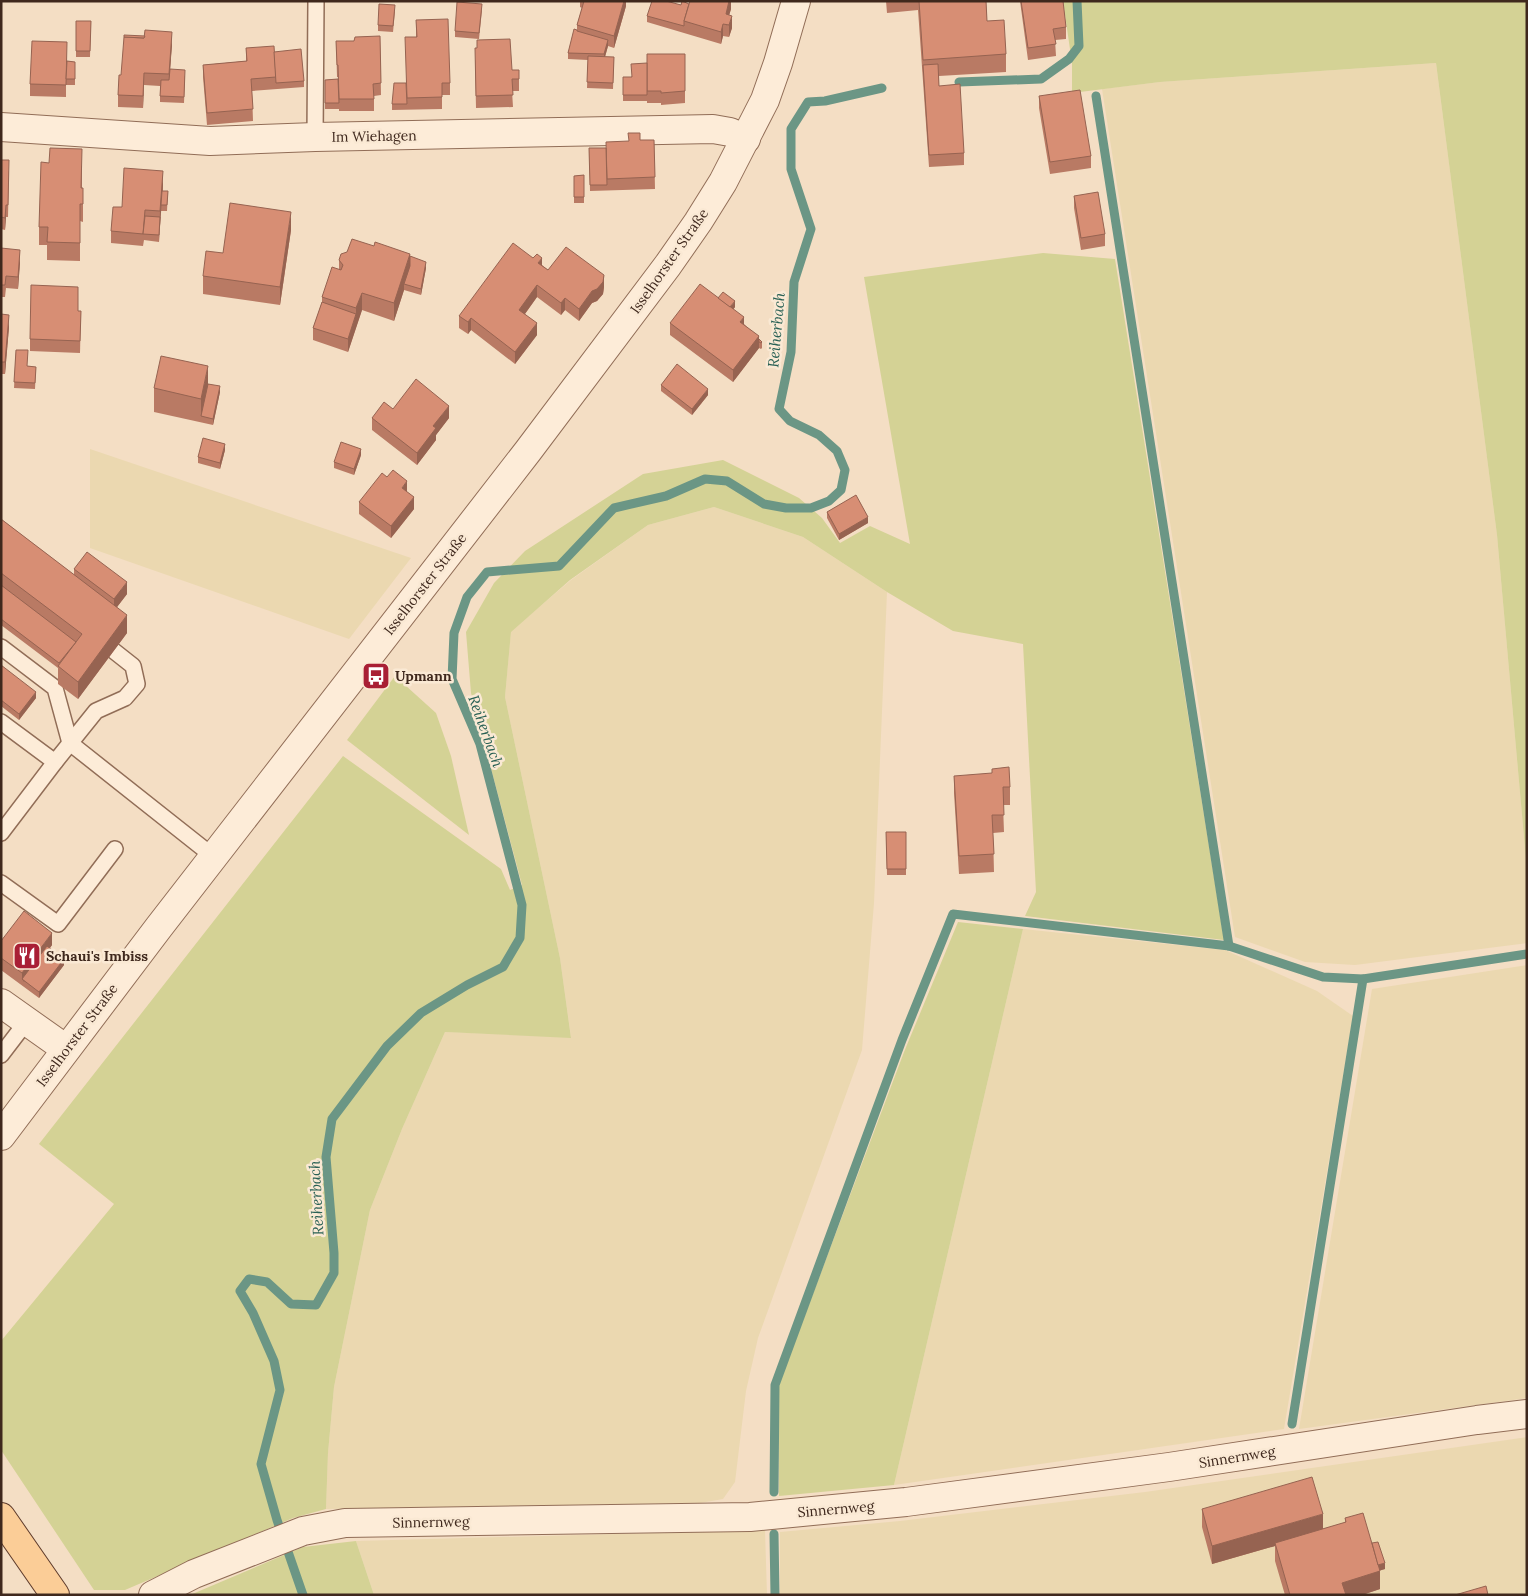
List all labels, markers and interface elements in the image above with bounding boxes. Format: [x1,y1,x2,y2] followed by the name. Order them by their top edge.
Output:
[331,126,417,146] street label: Im Wiehagen
[626,205,712,317] street label: Isselhorster Straße
[763,291,789,368] water label: Reiherbach
[380,529,471,639] street label: Isselhorster Straße
[361,661,391,691] bus stop icon: Upmann
[395,667,452,685] place label: Upmann
[464,692,508,770] water label: Reiherbach
[12,941,42,971] restaurant icon: Schaui's Imbiss
[46,947,148,965] place label: Schaui's Imbiss
[32,980,122,1090] street label: Isselhorster Straße
[305,1159,327,1236] water label: Reiherbach
[1198,1442,1277,1472] street label: Sinnernweg
[797,1497,875,1521] street label: Sinnernweg
[392,1512,470,1532] street label: Sinnernweg

